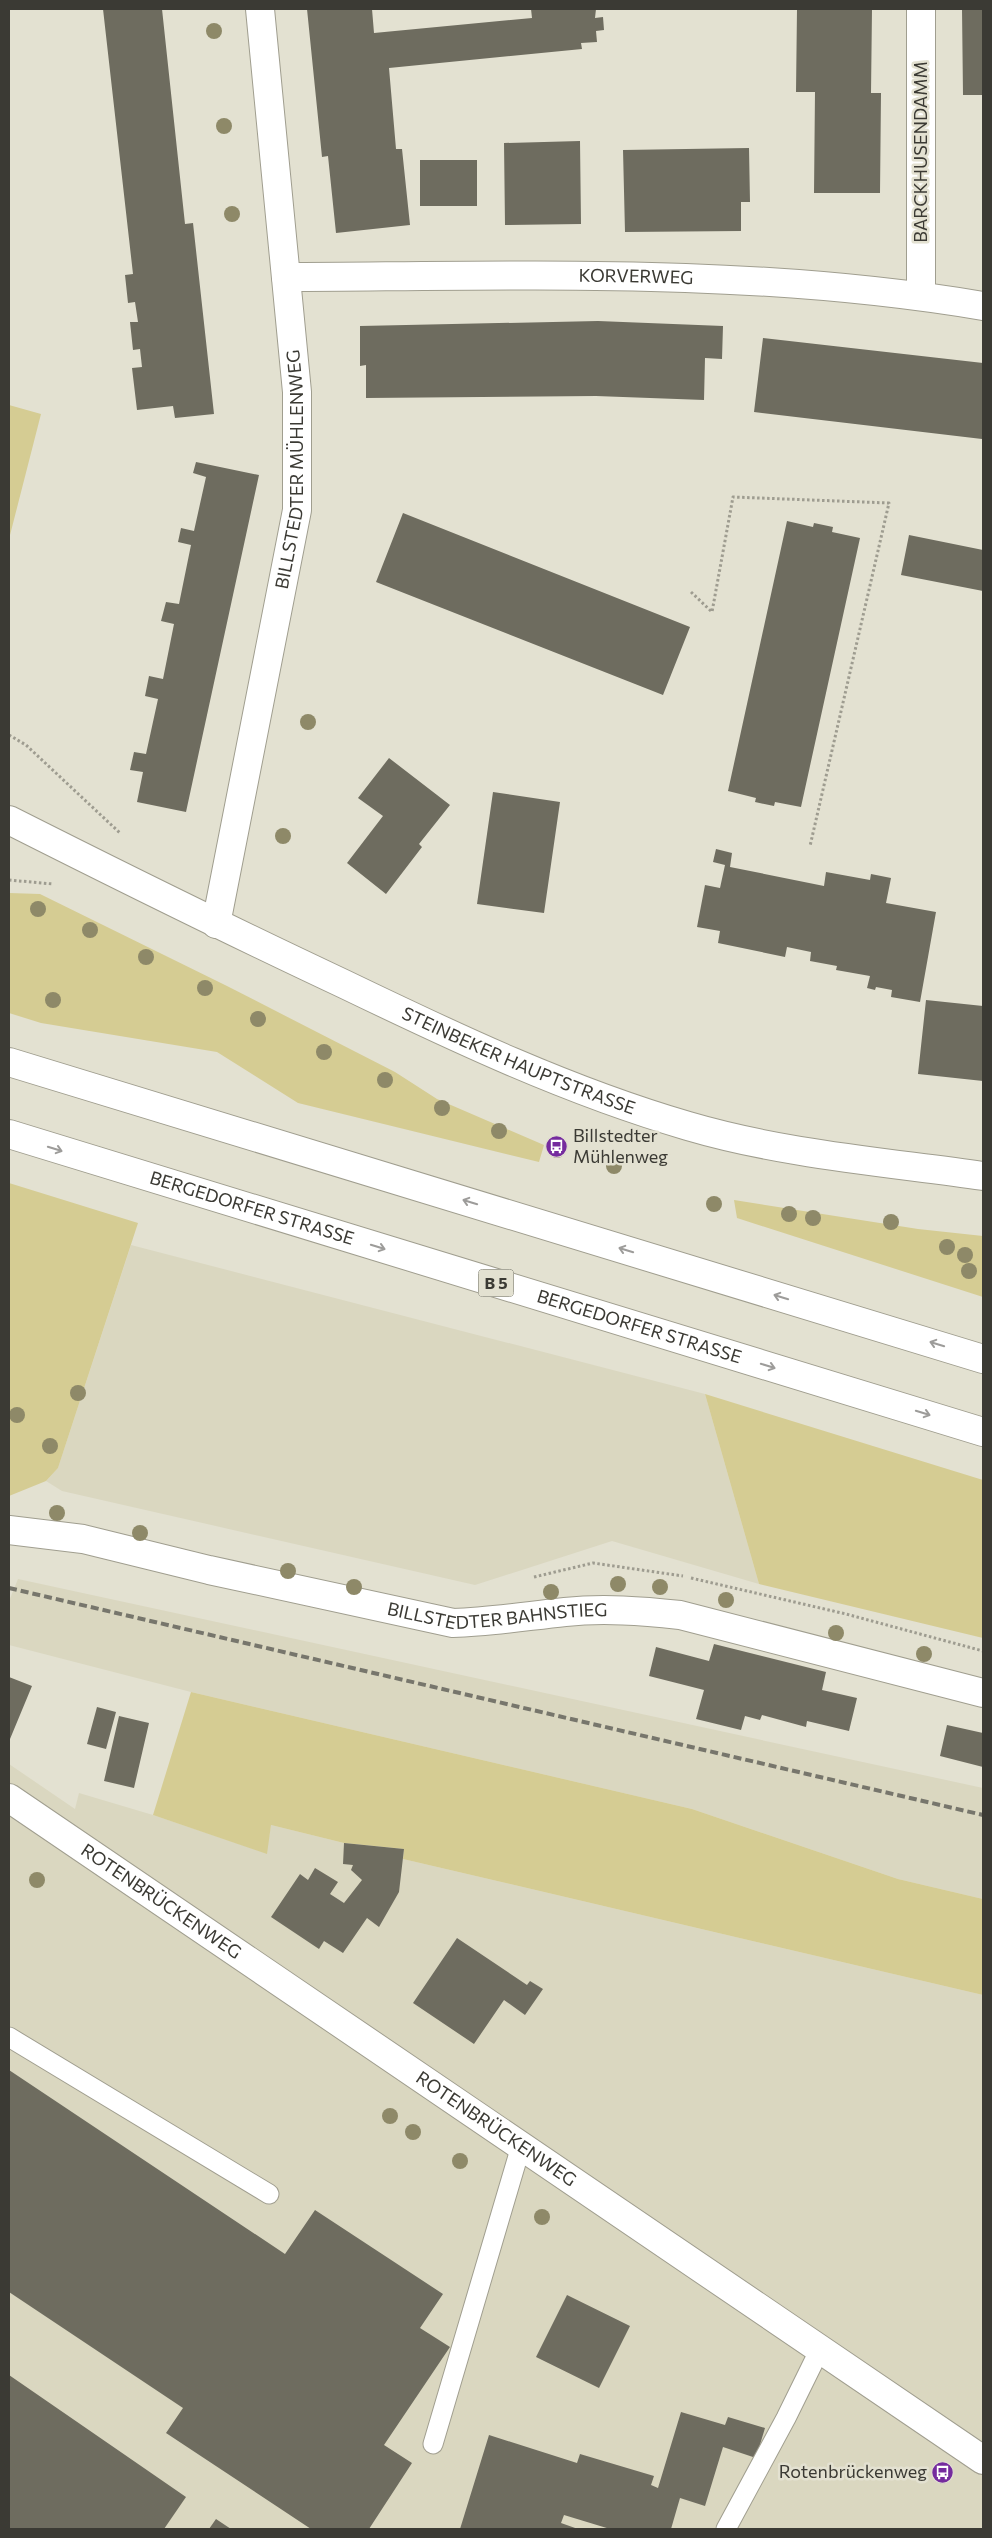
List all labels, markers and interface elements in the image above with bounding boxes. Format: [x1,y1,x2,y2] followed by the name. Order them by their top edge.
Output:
[909,61,931,243] street label: BARCKHUSENDAMM
[578,264,694,288] street label: KORVERWEG
[270,349,307,591] street label: BILLSTEDTER MÜHLENWEG
[399,1001,639,1119] street label: STEINBEKER HAUPTSTRASSE
[573,1124,668,1167] place label: Billstedter Mühlenweg
[545,1134,569,1158] bus stop icon: Billstedter Mühlenweg
[47,1144,63,1154] one-way arrow
[147,1166,357,1249] street label: BERGEDORFER STRASSE
[463,1197,479,1207] one-way arrow
[370,1243,386,1253] one-way arrow
[618,1244,634,1254] one-way arrow
[478,1270,514,1296] road number: B 5
[535,1284,744,1367] street label: BERGEDORFER STRASSE
[774,1292,790,1302] one-way arrow
[929,1339,945,1349] one-way arrow
[760,1362,775,1371] one-way arrow
[915,1409,931,1419] one-way arrow
[385,1597,608,1633] street label: BILLSTEDTER BAHNSTIEG
[77,1838,246,1963] street label: ROTENBRÜCKENWEG
[412,2066,581,2191] street label: ROTENBRÜCKENWEG
[779,2460,927,2482] place label: Rotenbrückenweg
[931,2460,955,2484] bus stop icon: Rotenbrückenweg

